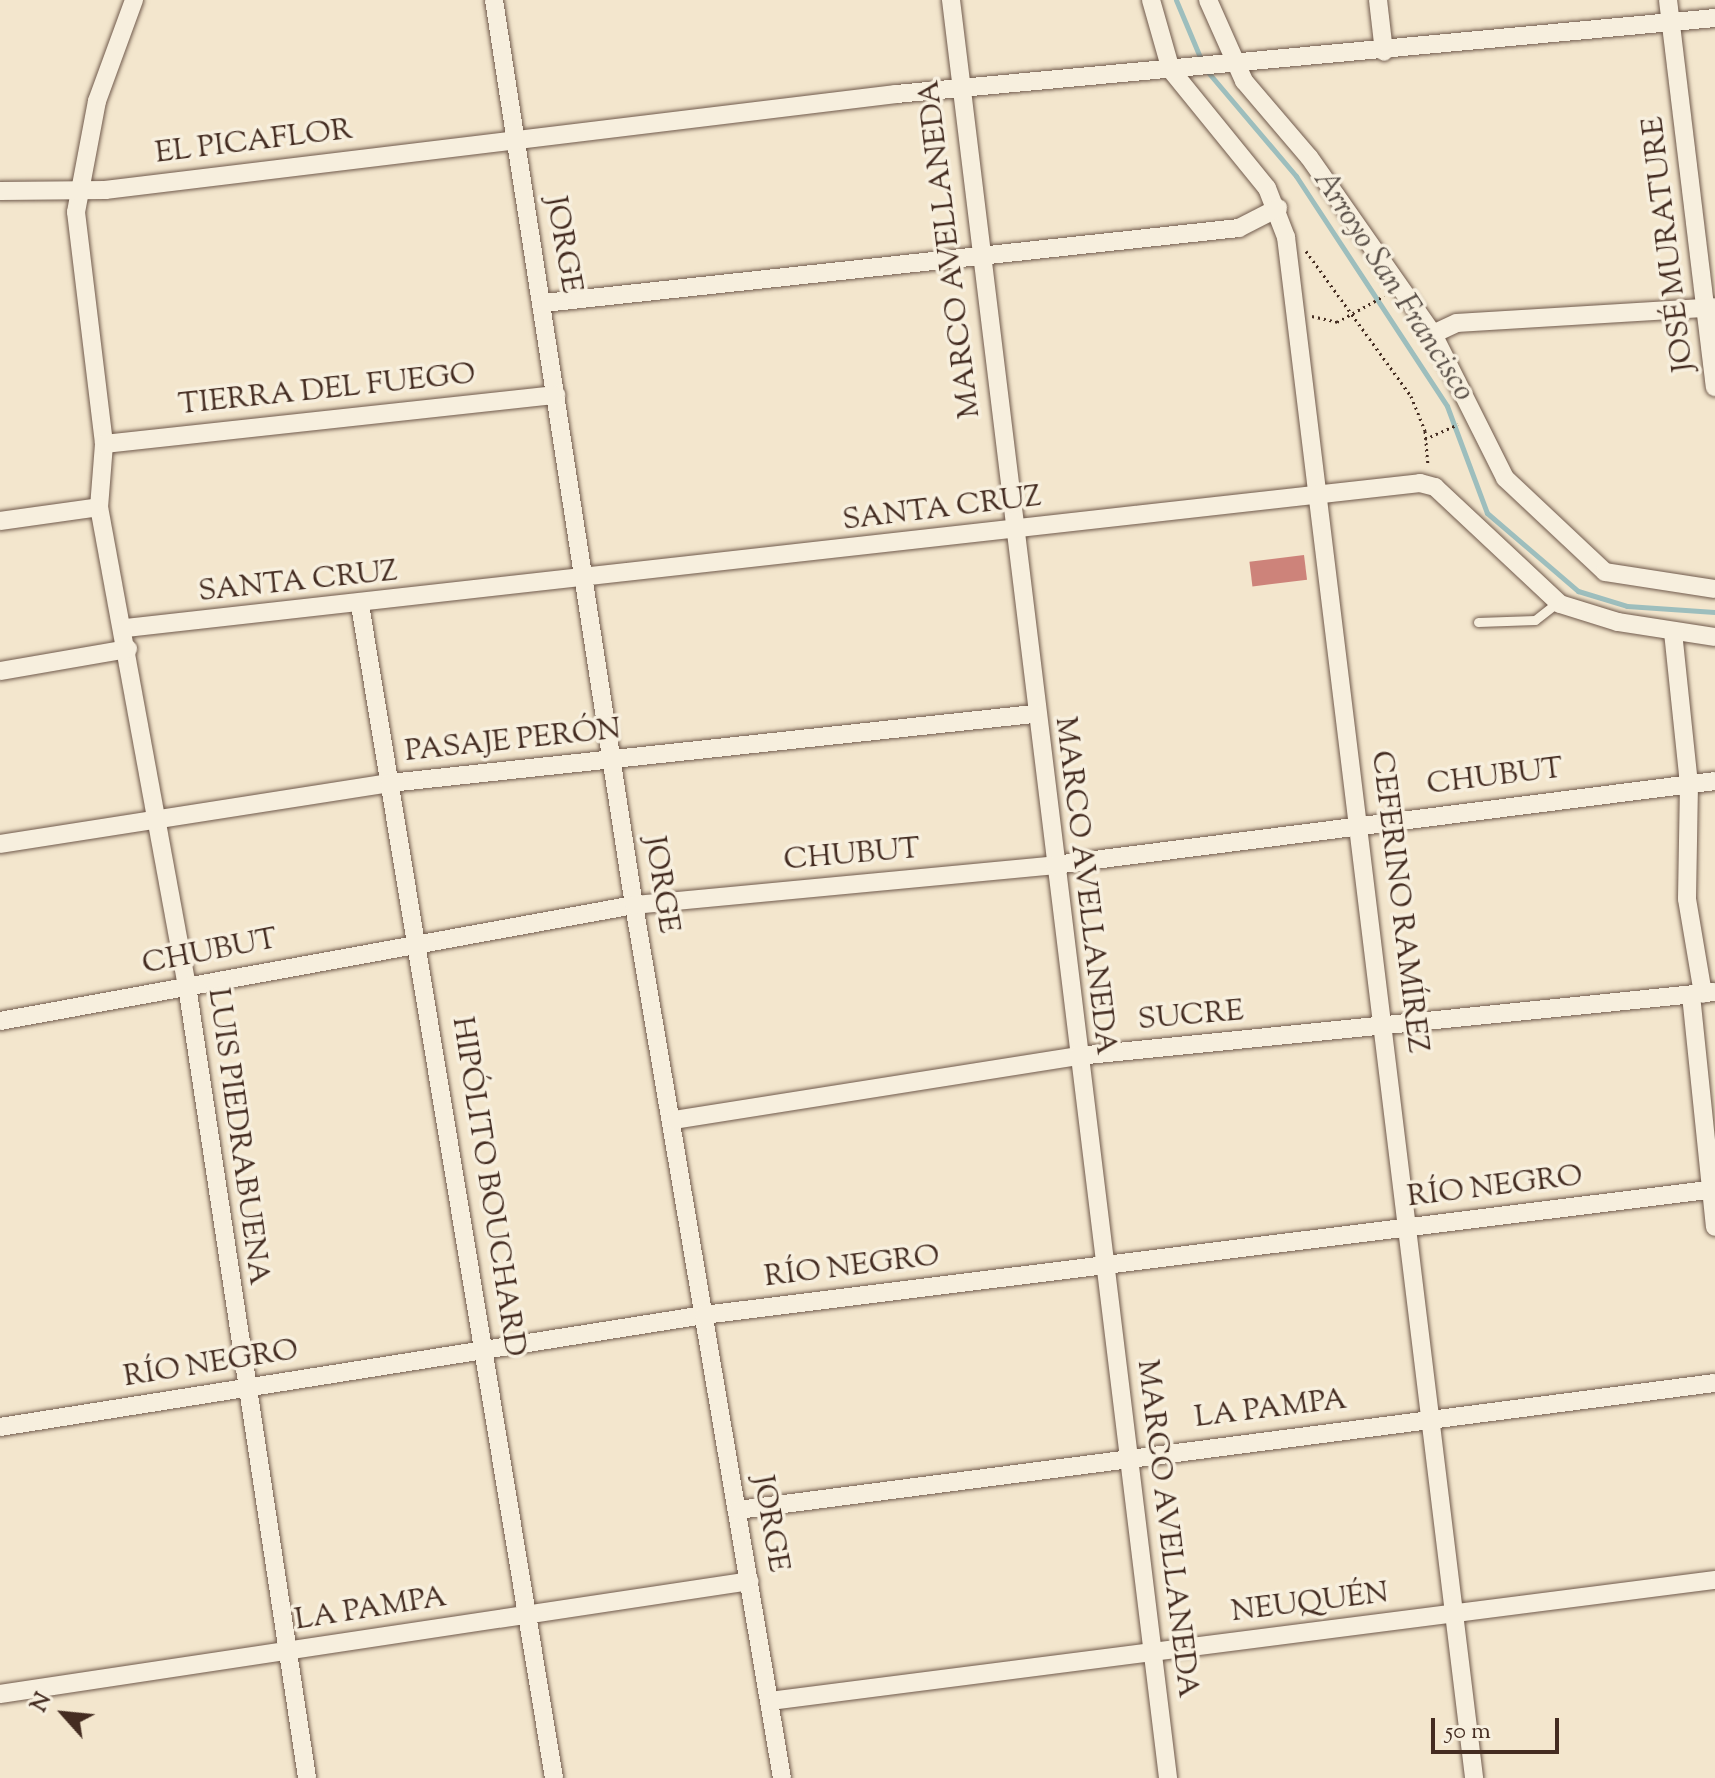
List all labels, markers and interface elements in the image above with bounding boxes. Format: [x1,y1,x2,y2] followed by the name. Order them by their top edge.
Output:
[912,78,990,420] street label: MARCO AVELLANEDA
[153,113,355,173] street label: EL PICAFLOR
[1636,114,1704,374] street label: JOSÉ MURATURE
[1304,163,1482,409] water label: Arroyo San Francisco
[536,194,588,296] street label: JORGE
[177,357,477,425] street label: TIERRA DEL FUEGO
[841,480,1043,540] street label: SANTA CRUZ
[197,555,399,611] street label: SANTA CRUZ
[403,713,623,771] street label: PASAJE PERÓN
[1045,715,1123,1057] street label: MARCO AVELLANEDA
[1362,749,1434,1055] street label: CEFERINO RAMÍREZ
[1425,752,1565,804] street label: CHUBUT
[782,832,922,880] street label: CHUBUT
[635,834,685,936] street label: JORGE
[139,922,281,984] street label: CHUBUT
[198,986,276,1288] street label: LUIS PIEDRABUENA
[1137,994,1245,1040] street label: SUCRE
[442,1014,532,1360] street label: HIPÓLITO BOUCHARD
[1405,1159,1585,1217] street label: RÍO NEGRO
[762,1239,942,1297] street label: RÍO NEGRO
[121,1333,301,1397] street label: RÍO NEGRO
[1127,1358,1205,1700] street label: MARCO AVELLANEDA
[1193,1383,1349,1437] street label: LA PAMPA
[743,1473,795,1575] street label: JORGE
[1229,1576,1391,1632] street label: NEUQUÉN
[292,1580,450,1640] street label: LA PAMPA
[24,1674,104,1754] north arrow
[24,1688,61,1718] text: N
[1435,1702,1563,1752] scale bar
[1445,1715,1491,1749] text: 50 m

